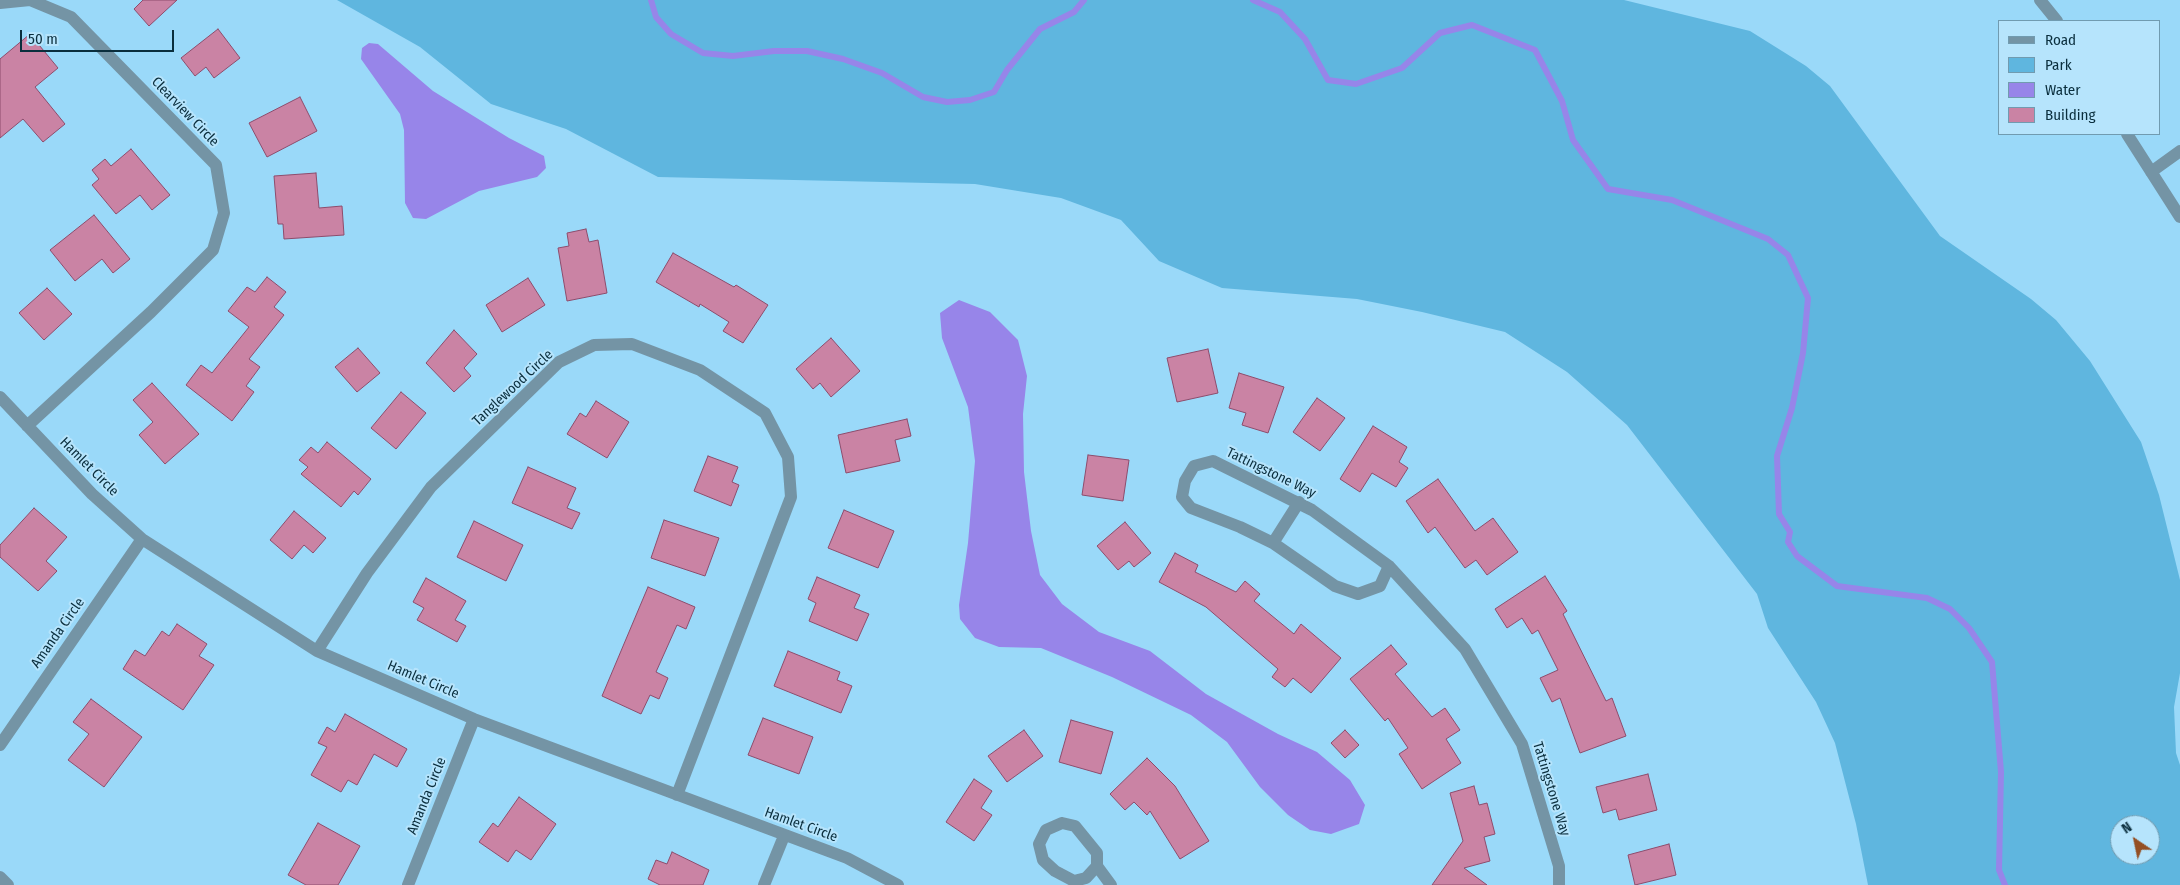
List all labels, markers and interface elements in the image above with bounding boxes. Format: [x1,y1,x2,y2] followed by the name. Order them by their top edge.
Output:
[22,20,176,52] scale bar
[1998,20,2160,135] legend
[28,30,58,48] text: 50 m
[2045,31,2076,49] text: Road
[2045,56,2072,74] text: Park
[148,74,222,150] street label: Clearview Circle
[2045,81,2080,99] text: Water
[2045,106,2096,124] text: Building
[469,347,557,429] street label: Tanglewood Circle
[56,434,122,500] street label: Hamlet Circle
[1224,444,1318,502] street label: Tattingstone Way
[28,595,88,671] street label: Amanda Circle
[385,657,461,703] street label: Hamlet Circle
[1529,740,1573,838] street label: Tattingstone Way
[404,755,450,837] street label: Amanda Circle
[762,804,840,846] street label: Hamlet Circle
[2110,815,2160,865] north arrow
[2119,819,2135,837] text: N

